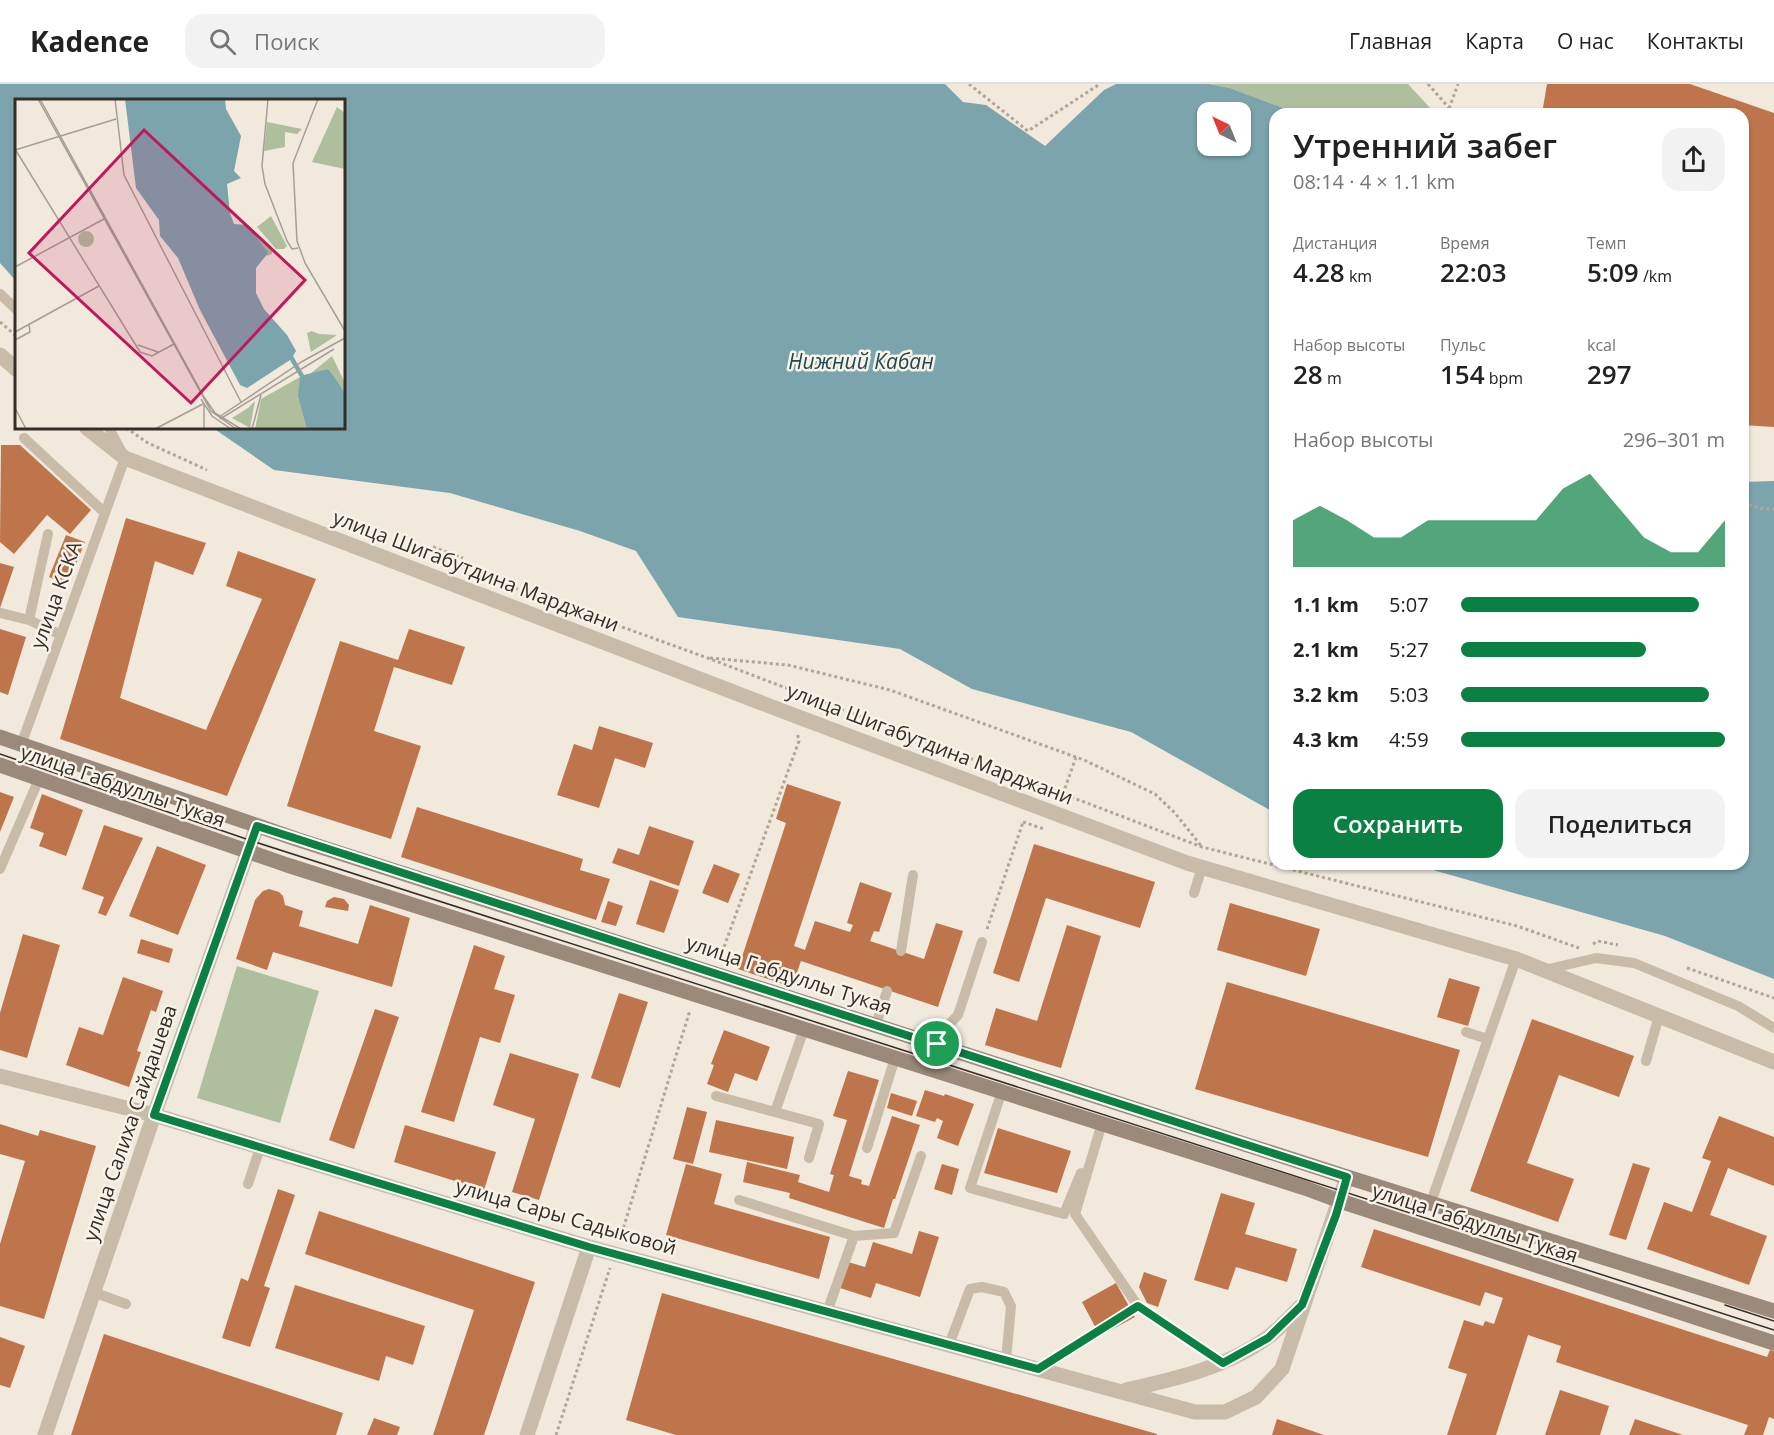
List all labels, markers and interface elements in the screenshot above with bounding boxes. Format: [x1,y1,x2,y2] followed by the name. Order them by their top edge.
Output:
[185,14,605,68] search box
[30,22,149,60] text: Kadence
[206,25,239,58] icon: search
[254,26,319,56] text: Поиск
[1349,27,1432,55] text: Главная
[1465,27,1524,55] text: Карта
[1557,27,1614,55] text: О нас
[1647,27,1744,55] text: Контакты
[15,99,345,429] inset map
[1197,102,1251,156] north arrow
[1197,102,1251,156] map controls
[1293,123,1557,168] text: Утренний забег
[1662,128,1725,191] button: share
[1293,168,1455,195] text: 08:14 · 4 × 1.1 km
[1293,232,1377,254] text: Дистанция
[1440,232,1490,254] text: Время
[1587,232,1626,254] text: Темп
[1293,254,1345,290] text: 4.28
[1440,254,1507,290] text: 22:03
[1587,254,1639,290] text: 5:09
[1345,265,1372,287] text: km
[1639,265,1672,287] text: /km
[1293,334,1405,356] text: Набор высоты
[1440,334,1486,356] text: Пульс
[1587,334,1616,356] text: kcal
[788,347,934,375] water label: Нижний Кабан
[1293,356,1323,392] text: 28
[1440,356,1485,392] text: 154
[1587,356,1632,392] text: 297
[1323,367,1342,389] text: m
[1485,367,1523,389] text: bpm
[1293,426,1433,453] text: Набор высоты
[1623,426,1725,453] text: 296–301 m
[329,503,623,638] street label: улица Шигабутдина Марджани
[24,537,88,652] street label: улица КСКА
[1293,591,1359,618] text: 1.1 km
[1389,591,1429,618] text: 5:07
[1293,636,1359,663] text: 2.1 km
[1389,636,1429,663] text: 5:27
[783,676,1077,811] street label: улица Шигабутдина Марджани
[1293,681,1359,708] text: 3.2 km
[1389,681,1429,708] text: 5:03
[1293,726,1359,753] text: 4.3 km
[1389,726,1429,753] text: 4:59
[17,738,229,833] street label: улица Габдуллы Тукая
[1293,789,1503,858] button: Сохранить
[1515,789,1725,858] button: Поделиться
[683,928,896,1021] street label: улица Габдуллы Тукая
[76,1001,183,1245] street label: улица Салиха Сайдашева
[911,1018,962,1069] pin
[920,1027,953,1060] icon: arrive
[453,1172,680,1261] street label: улица Сары Садыковой
[1369,1176,1582,1269] street label: улица Габдуллы Тукая

